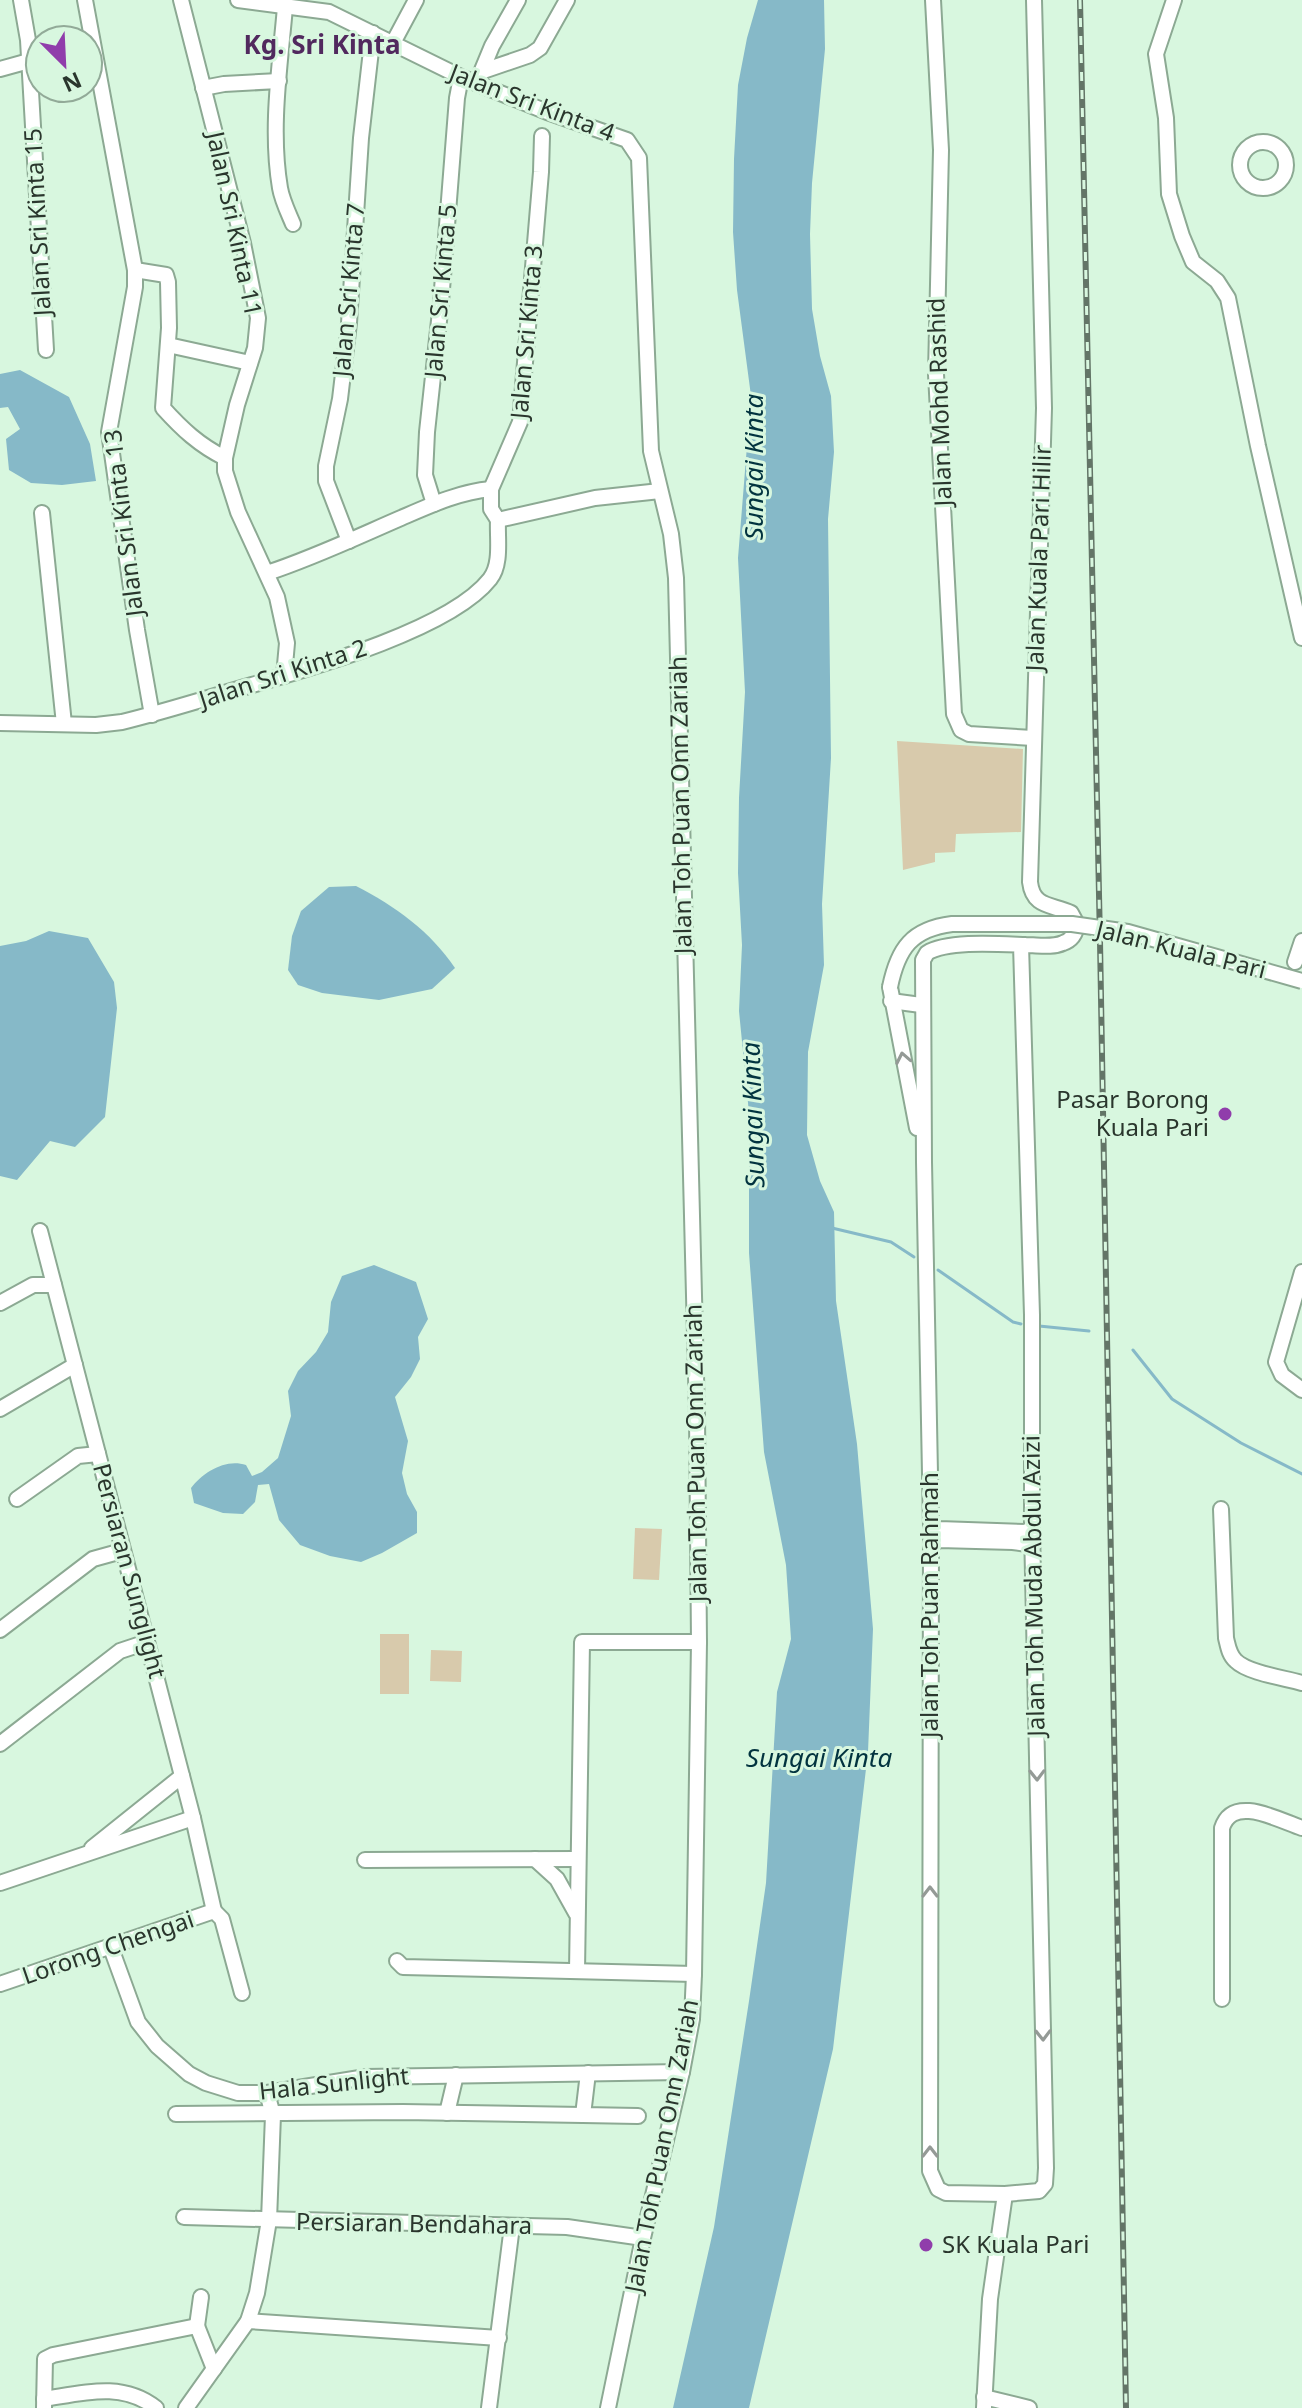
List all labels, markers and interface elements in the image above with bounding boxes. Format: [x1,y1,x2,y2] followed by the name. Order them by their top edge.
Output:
[24,24,104,104] north arrow
[243,26,401,62] district label: Kg. Sri Kinta
[443,54,620,148] street label: Jalan Sri Kinta 4
[58,66,87,101] text: N
[199,126,271,319] street label: Jalan Sri Kinta 11
[15,127,58,319] street label: Jalan Sri Kinta 15
[323,202,372,380] street label: Jalan Sri Kinta 7
[415,203,464,381] street label: Jalan Sri Kinta 5
[501,244,550,422] street label: Jalan Sri Kinta 3
[918,297,959,509] street label: Jalan Mohd Rashid
[735,394,771,540] water label: Sungai Kinta
[95,428,151,620] street label: Jalan Sri Kinta 13
[1017,444,1058,674] street label: Jalan Kuala Pari Hilir
[193,630,370,716] street label: Jalan Sri Kinta 2
[660,656,699,956] street label: Jalan Toh Puan Onn Zariah
[1091,911,1270,986] street label: Jalan Kuala Pari
[731,1041,773,1189] water label: Sungai Kinta
[895,1051,912,1065] one-way arrow
[1056,1082,1209,1143] place label: Pasar Borong Kuala Pari
[1216,1105,1234,1123] marker: Pasar Borong Kuala Pari
[675,1304,714,1604] street label: Jalan Toh Puan Onn Zariah
[1013,1435,1052,1739] street label: Jalan Toh Muda Abdul Azizi
[86,1459,175,1682] street label: Persiaran Sunglight
[912,1472,945,1740] street label: Jalan Toh Puan Rahmah
[746,1739,892,1775] water label: Sungai Kinta
[1029,1769,1046,1782] one-way arrow
[921,1885,939,1898] one-way arrow
[17,1902,198,1991] street label: Lorong Chengai
[616,1996,705,2297] street label: Jalan Toh Puan Onn Zariah
[1034,2029,1052,2042] one-way arrow
[257,2058,411,2107] street label: Hala Sunlight
[921,2145,939,2158] one-way arrow
[296,2204,533,2241] street label: Persiaran Bendahara
[942,2227,1089,2260] place label: SK Kuala Pari
[917,2236,935,2254] marker: SK Kuala Pari

